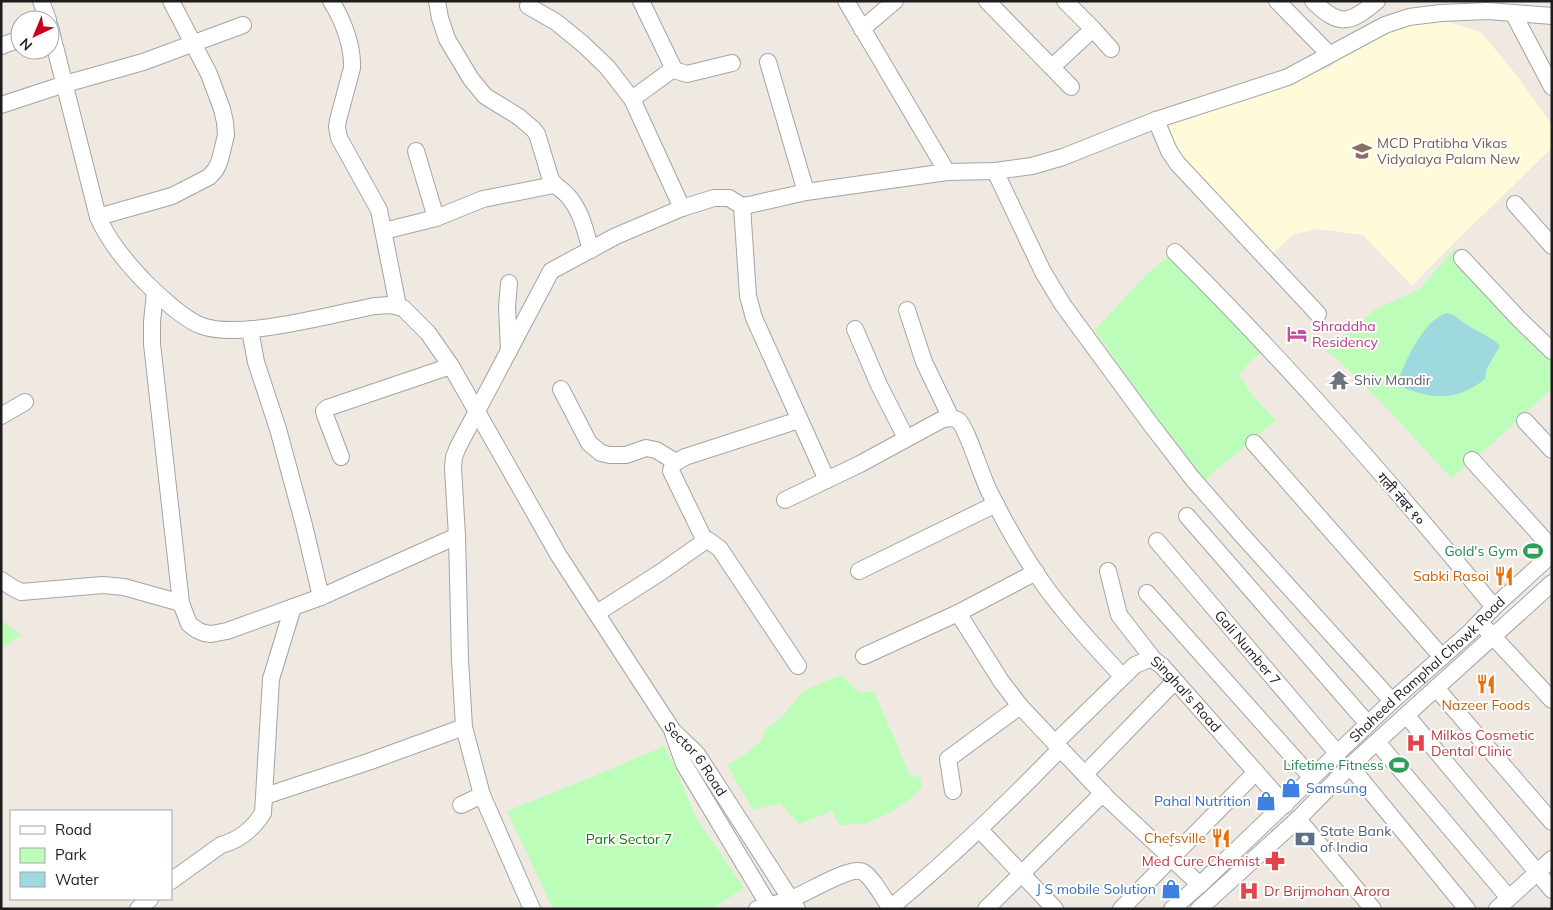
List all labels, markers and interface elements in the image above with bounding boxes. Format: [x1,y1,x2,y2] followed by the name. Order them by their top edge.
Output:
[10,10,60,60] north arrow
[16,34,36,54] text: N
[1377,134,1520,168] place label: MCD Pratibha Vikas Vidyalaya Palam New
[1351,140,1373,162] school or university icon: MCD Pratibha Vikas Vidyalaya Palam New
[1312,317,1379,351] place label: Shraddha Residency
[1286,323,1308,345] hotel icon: Shraddha Residency
[1328,369,1350,391] temple icon: Shiv Mandir
[1354,371,1432,389] place label: Shiv Mandir
[1373,469,1429,529] street label: गली नंबर १०
[1522,540,1544,562] sports icon: Gold's Gym
[1444,542,1518,560] place label: Gold's Gym
[1493,565,1515,587] restaurant icon: Sabki Rasoi
[1413,567,1489,585] place label: Sabki Rasoi
[1345,593,1509,746] street label: Shaheed Ramphal Chowk Road
[1211,606,1285,689] street label: Gali Number 7
[1147,652,1225,736] street label: Singhal's Road
[1475,673,1497,695] restaurant icon: Nazeer Foods
[1442,696,1530,714] place label: Nazeer Foods
[660,718,731,800] street label: Sector 6 Road
[1431,726,1534,760] place label: Milkos Cosmetic Dental Clinic
[1405,732,1427,754] hospital icon: Milkos Cosmetic Dental Clinic
[1388,754,1410,776] sports icon: Lifetime Fitness
[1283,756,1384,774] place label: Lifetime Fitness
[1280,777,1302,799] shop icon: Samsung
[1306,779,1367,797] place label: Samsung
[1255,790,1277,812] shop icon: Pahal Nutrition
[1154,792,1251,810] place label: Pahal Nutrition
[10,810,172,900] legend
[55,820,92,839] text: Road
[1320,822,1392,856] place label: State Bank of India
[1210,827,1232,849] restaurant icon: Chefsville
[1294,828,1316,850] bank icon: State Bank of India
[1144,829,1206,847] place label: Chefsville
[586,830,672,848] park label: Park Sector 7
[55,845,87,864] text: Park
[1264,850,1286,872] pharmacy icon: Med Cure Chemist
[1142,852,1260,870] place label: Med Cure Chemist
[55,870,99,889] text: Water
[1160,878,1182,900] shop icon: J S mobile Solution
[1036,880,1156,898] place label: J S mobile Solution
[1238,880,1260,902] hospital icon: Dr Brijmohan Arora
[1264,882,1390,900] place label: Dr Brijmohan Arora

